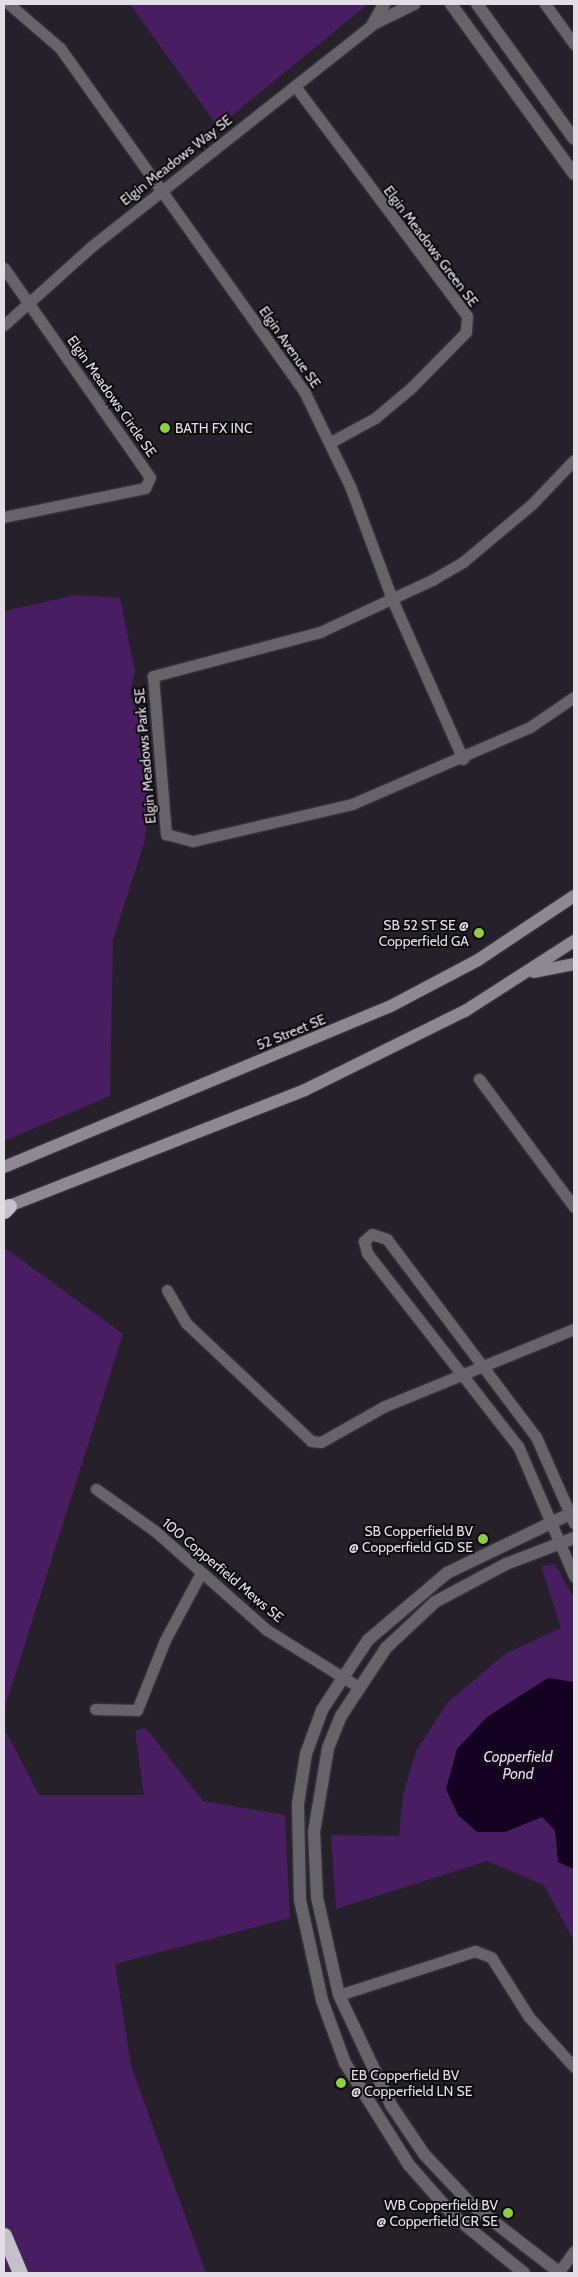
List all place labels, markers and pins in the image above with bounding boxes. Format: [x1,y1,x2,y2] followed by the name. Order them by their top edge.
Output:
[175,420,253,436] place label: BATH FX INC
[159,422,171,434] marker: BATH FX INC
[379,917,469,950] place label: SB 52 ST SE @ Copperfield GA
[473,927,485,939] marker: SB 52 ST SE @ Copperfield GA
[349,1523,473,1555] place label: SB Copperfield BV @ Copperfield GD SE
[477,1533,489,1545] marker: SB Copperfield BV @ Copperfield GD SE
[351,2067,473,2100] place label: EB Copperfield BV @ Copperfield LN SE
[335,2077,347,2089] marker: EB Copperfield BV @ Copperfield LN SE
[376,2197,498,2230] place label: WB Copperfield BV @ Copperfield CR SE
[502,2207,514,2219] marker: WB Copperfield BV @ Copperfield CR SE

